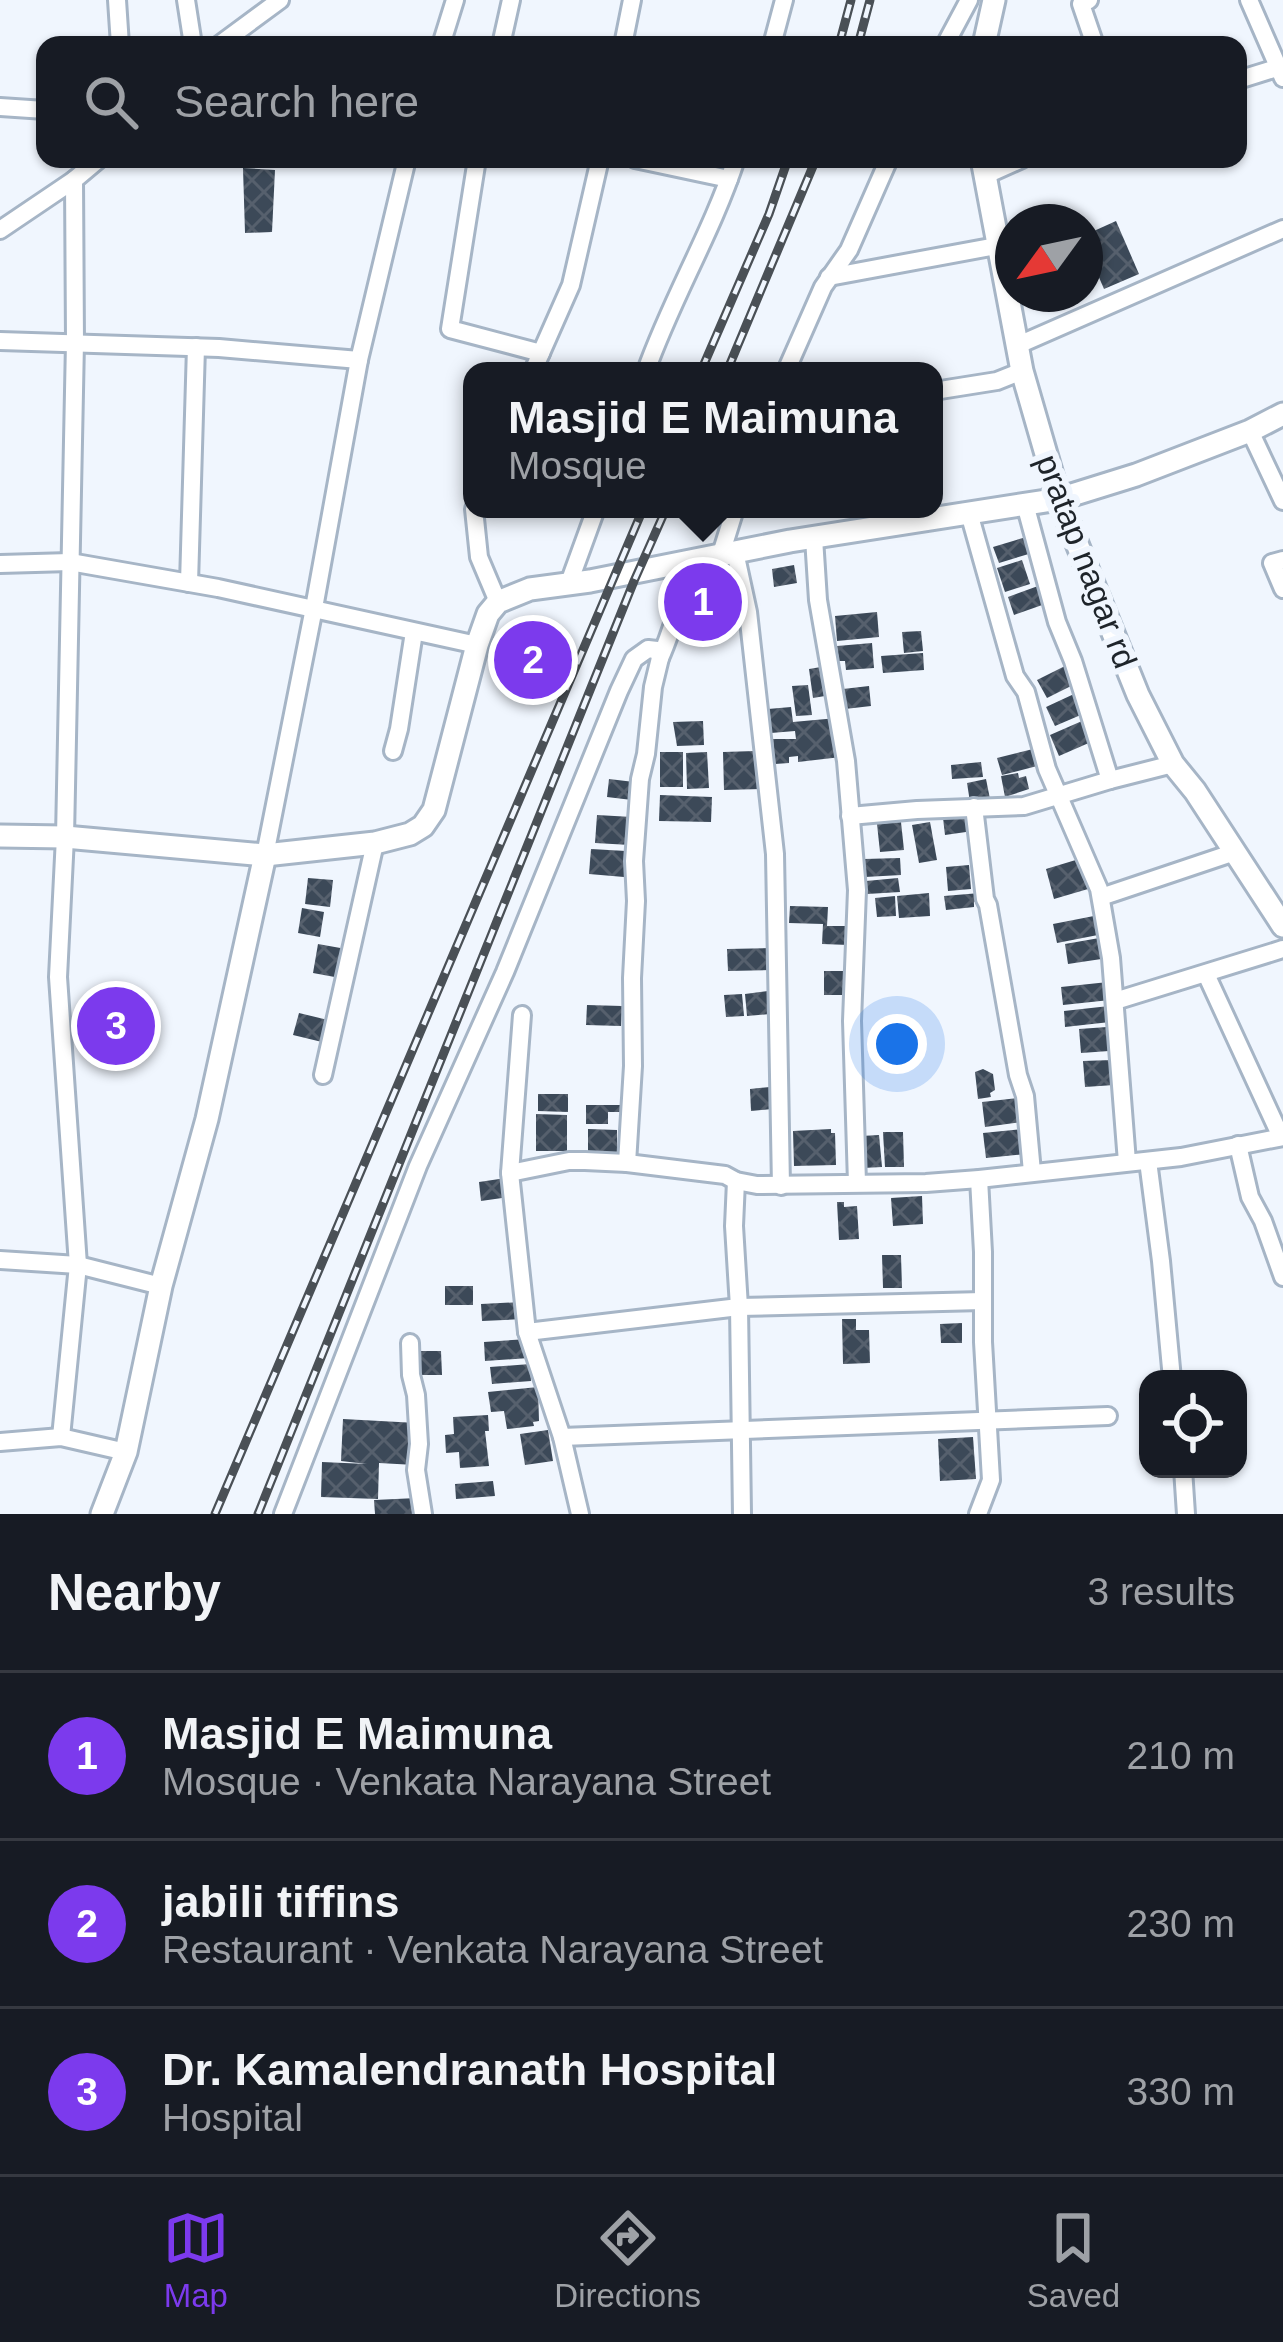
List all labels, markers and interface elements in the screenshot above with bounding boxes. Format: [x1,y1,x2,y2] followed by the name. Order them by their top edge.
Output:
[36,36,1247,168] search box
[78,69,144,135] icon: search
[174,76,419,127] text: Search here
[995,204,1103,312] north arrow
[463,362,943,518] popup
[508,392,898,443] text: Masjid E Maimuna
[508,444,647,487] text: Mosque
[1029,449,1144,673] street label: pratap nagar rd
[664,557,742,647] pin: 1
[494,615,572,705] pin: 2
[77,981,155,1071] pin: 3
[867,1014,927,1074] your location
[1139,1370,1247,1478] map controls
[1139,1370,1247,1478] button: locate
[48,1564,221,1621] text: Nearby
[1088,1570,1235,1613] text: 3 results
[162,1708,552,1759] text: Masjid E Maimuna
[76,1734,98,1777] text: 1
[1127,1734,1235,1777] text: 210 m
[162,1760,771,1803] text: Mosque · Venkata Narayana Street
[162,1876,400,1927] text: jabili tiffins
[76,1902,98,1945] text: 2
[1127,1902,1235,1945] text: 230 m
[162,1928,823,1971] text: Restaurant · Venkata Narayana Street
[162,2044,777,2095] text: Dr. Kamalendranath Hospital
[76,2070,98,2113] text: 3
[1127,2070,1235,2113] text: 330 m
[162,2096,303,2139] text: Hospital
[163,2205,229,2315] tab: Map
[554,2205,701,2315] tab: Directions
[1027,2205,1120,2315] tab: Saved

